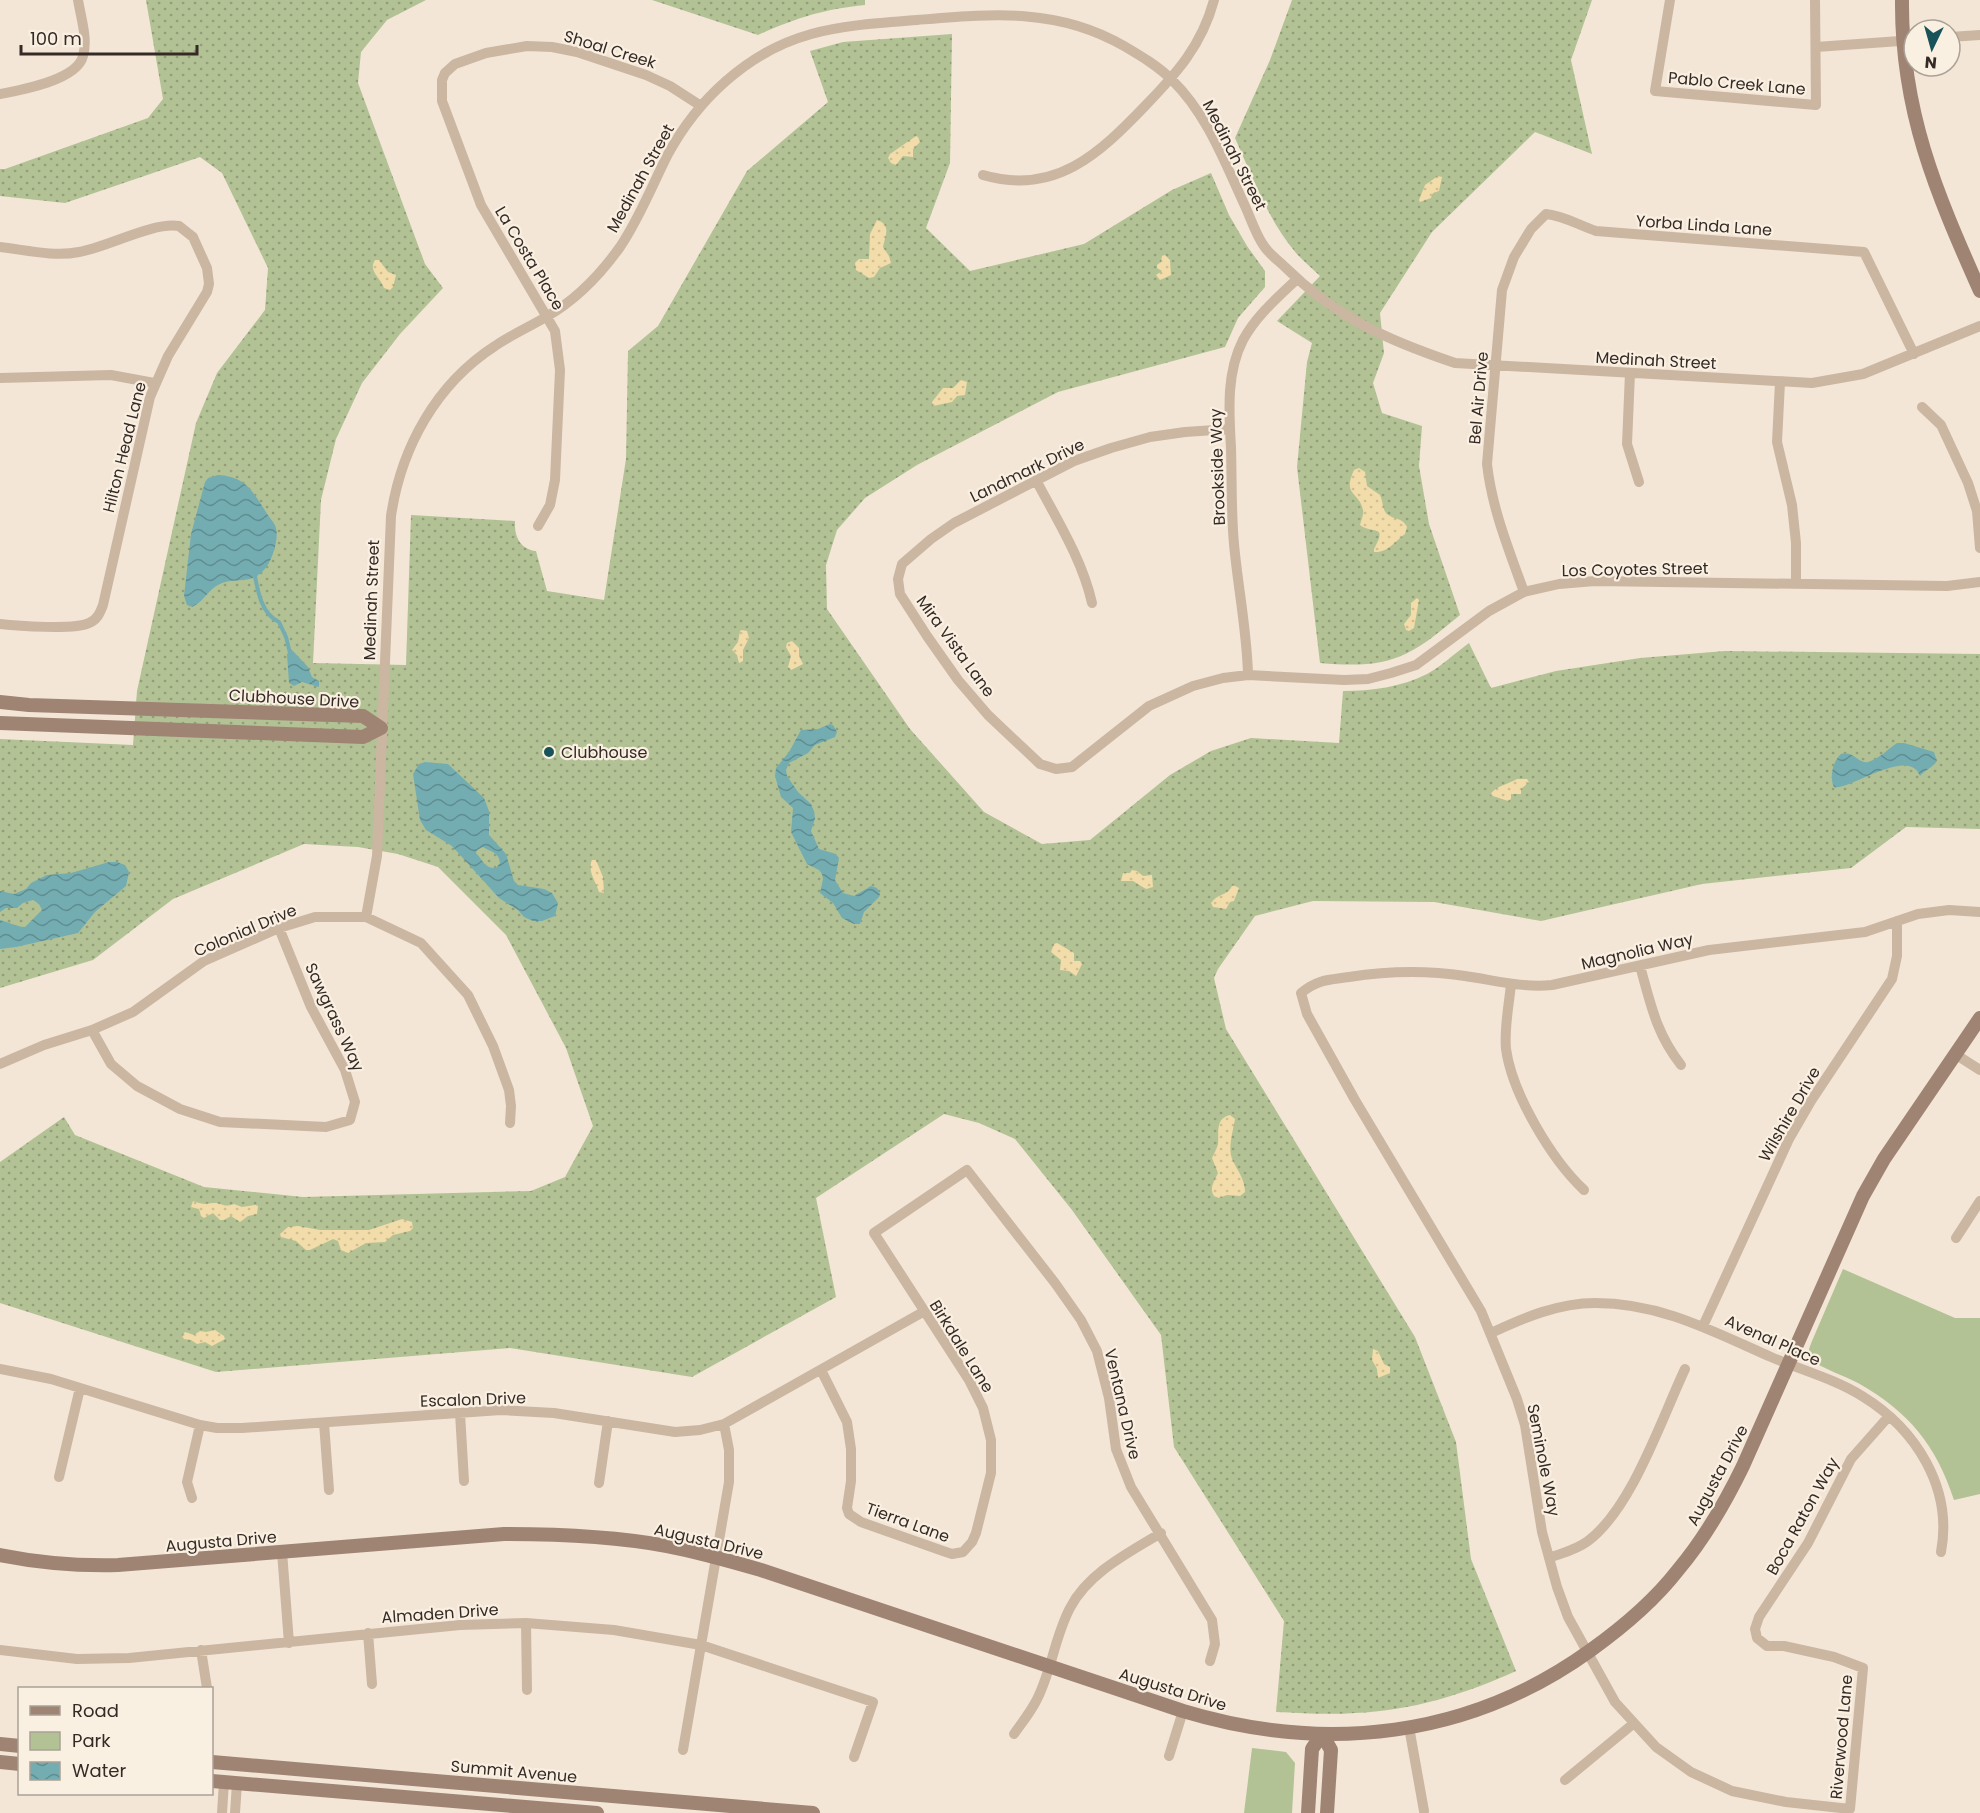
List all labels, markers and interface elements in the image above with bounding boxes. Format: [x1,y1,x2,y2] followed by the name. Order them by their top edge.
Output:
[21,18,196,56] scale bar
[1902,18,1962,78] north arrow
[561,25,660,75] street label: Shoal Creek
[30,26,82,51] text: 100 m
[1924,50,1938,74] text: N
[1667,66,1807,101] street label: Pablo Creek Lane
[1197,96,1272,214] street label: Medinah Street
[601,120,680,237] street label: Medinah Street
[489,202,570,315] street label: La Costa Place
[1635,209,1773,242] street label: Yorba Linda Lane
[1595,346,1717,375] street label: Medinah Street
[1463,351,1494,445] street label: Bel Air Drive
[97,379,152,515] street label: Hilton Head Lane
[1204,408,1231,526] street label: Brookside Way
[966,433,1088,508] street label: Landmark Drive
[358,539,385,661] street label: Medinah Street
[1561,557,1709,582] street label: Los Coyotes Street
[911,591,1000,702] street label: Mira Vista Lane
[228,684,360,713] street label: Clubhouse Drive
[561,741,647,764] place label: Clubhouse
[542,745,556,759] marker: Clubhouse
[190,898,300,963] street label: Colonial Drive
[1579,927,1695,976] street label: Magnolia Way
[299,959,370,1075] street label: Sawgrass Way
[1753,1062,1826,1166] street label: Wilshire Drive
[924,1295,999,1397] street label: Birkdale Lane
[1721,1309,1824,1372] street label: Avenal Place
[1099,1346,1146,1462] street label: Ventana Drive
[420,1386,526,1413] street label: Escalon Drive
[1521,1402,1566,1518] street label: Seminole Way
[1681,1421,1754,1530] street label: Augusta Drive
[1761,1453,1844,1579] street label: Boca Raton Way
[863,1497,953,1548] street label: Tierra Lane
[652,1518,766,1565] street label: Augusta Drive
[165,1525,278,1558] street label: Augusta Drive
[381,1598,499,1629] street label: Almaden Drive
[1116,1662,1230,1717] street label: Augusta Drive
[1825,1674,1858,1800] street label: Riverwood Lane
[18,1687,213,1795] legend
[72,1698,119,1723] text: Road
[72,1728,111,1753] text: Park
[450,1755,578,1788] street label: Summit Avenue
[72,1758,126,1783] text: Water

